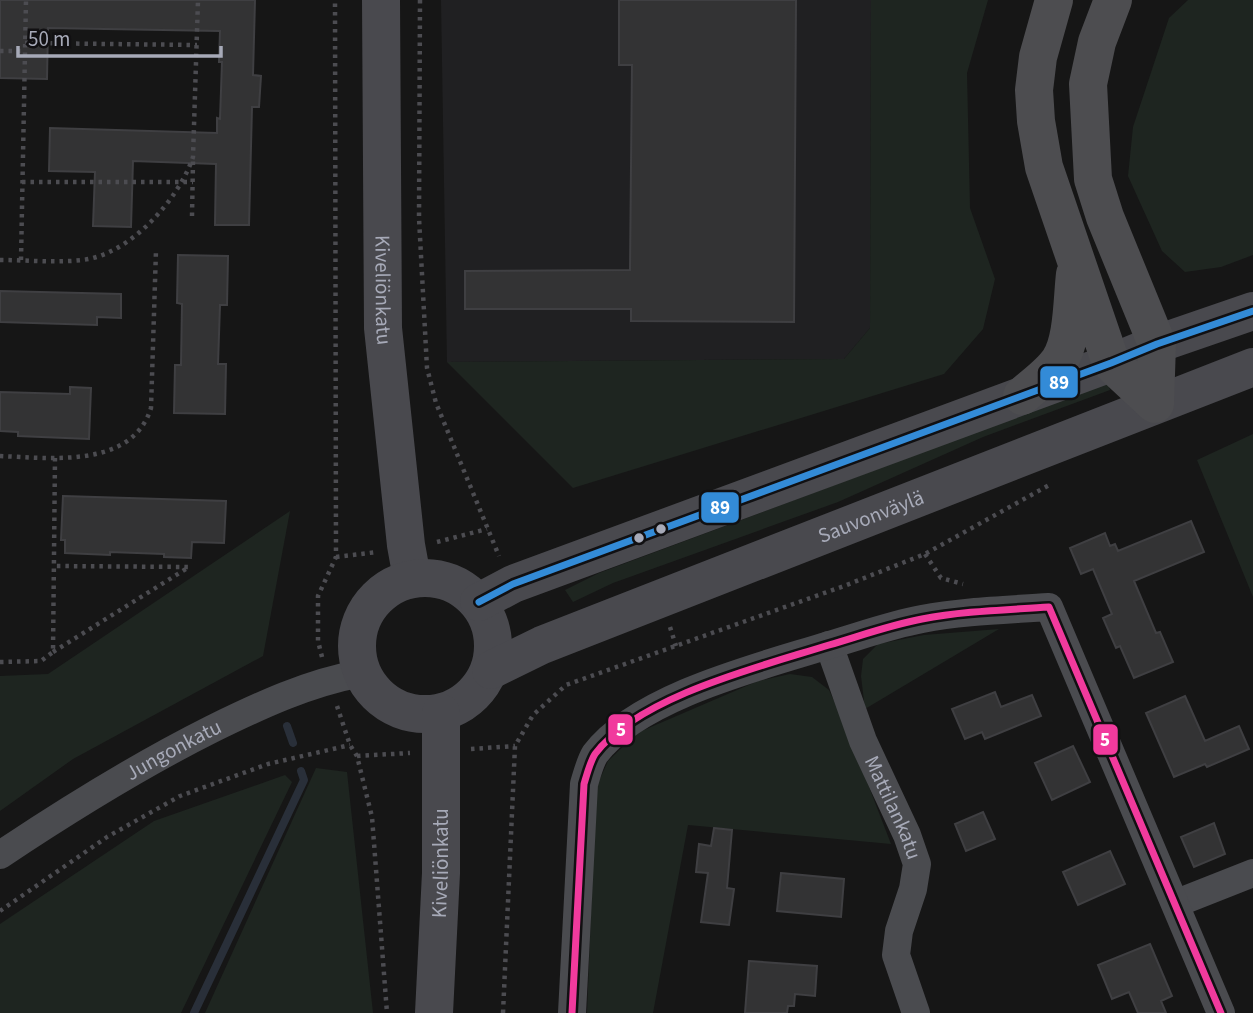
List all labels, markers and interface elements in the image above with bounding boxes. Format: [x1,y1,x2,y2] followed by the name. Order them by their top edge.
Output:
[18,14,220,58] scale bar
[28,24,70,54] text: 50 m
[367,235,400,346] street label: Kiveliönkatu
[1039,365,1079,399] line badge: 89
[1049,370,1069,397] text: 89
[814,482,928,551] street label: Sauvonväylä
[700,491,740,524] line badge: 89
[710,495,730,522] text: 89
[654,522,668,536] unlabelled marker
[632,531,646,545] unlabelled marker
[120,712,227,788] street label: Jungonkatu
[607,713,634,746] line badge: 5
[616,717,626,744] text: 5
[1092,723,1119,756] line badge: 5
[1100,727,1110,754] text: 5
[857,751,929,863] street label: Mattilankatu
[424,808,456,919] street label: Kiveliönkatu

